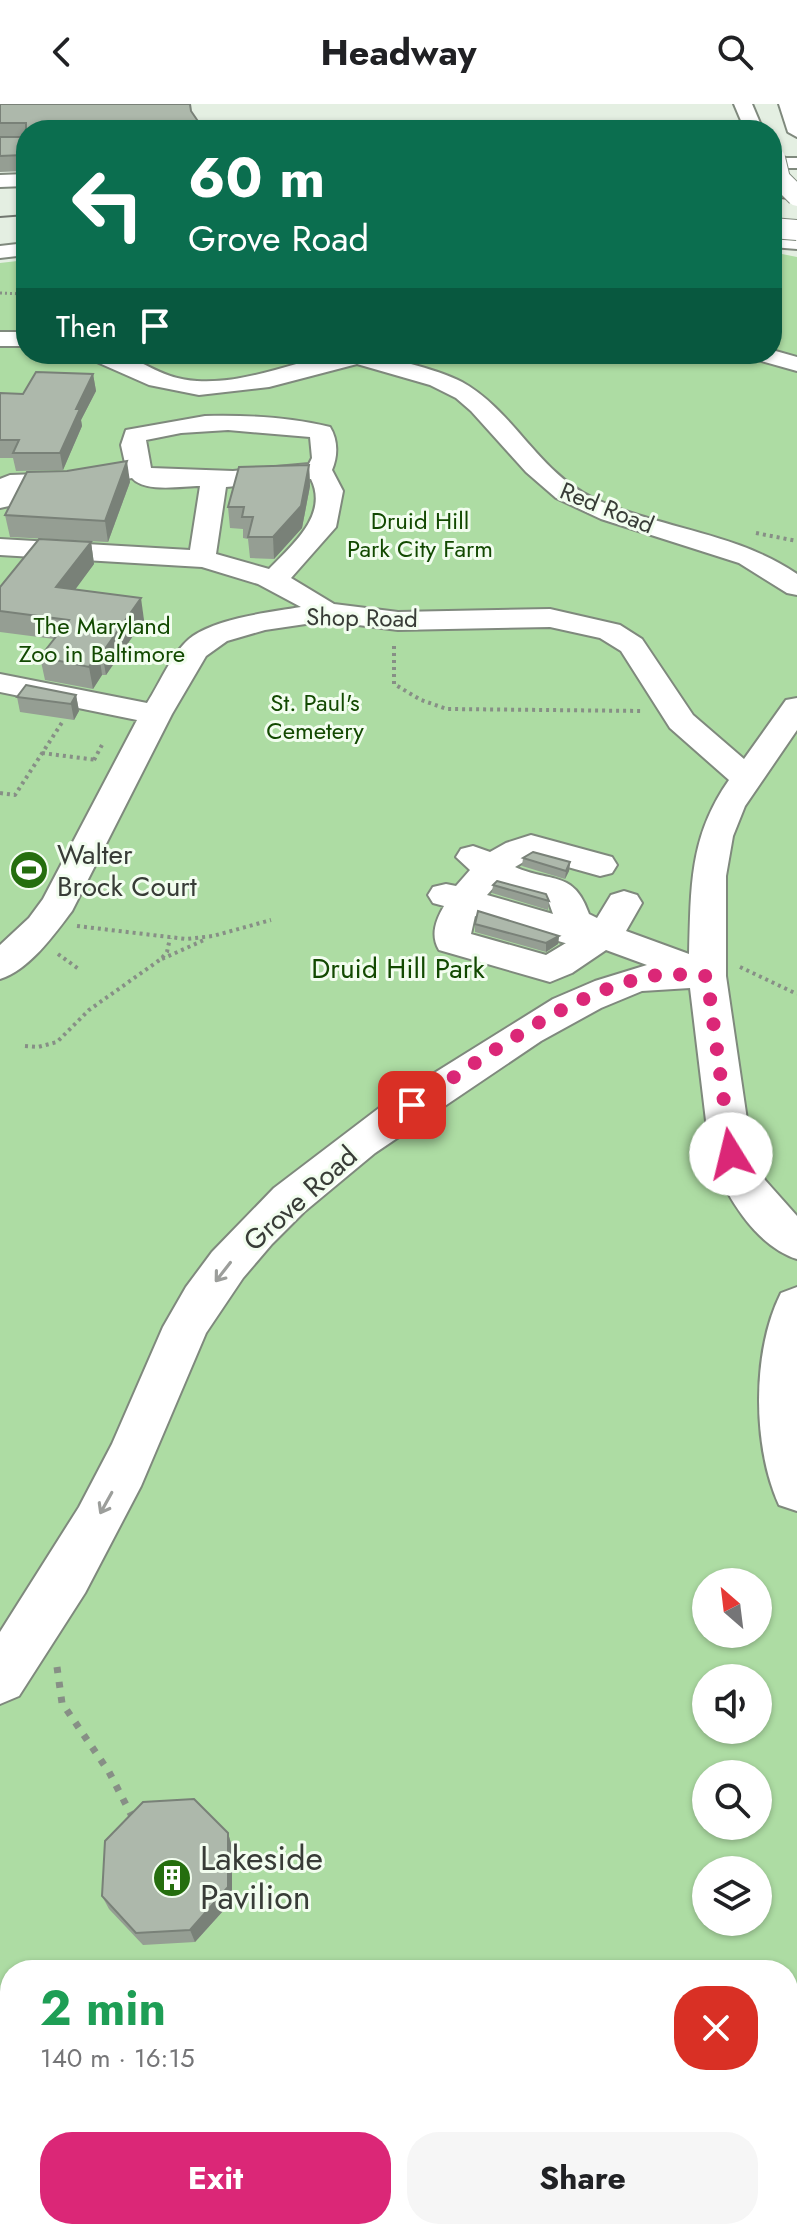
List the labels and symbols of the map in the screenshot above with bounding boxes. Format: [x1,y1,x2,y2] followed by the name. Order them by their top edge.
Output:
[555,473,659,542] street label: Red Road
[347,503,493,566] park label: Druid Hill Park City Farm
[306,599,418,636] street label: Shop Road
[19,608,185,671] park label: The Maryland Zoo in Baltimore
[266,685,364,748] park label: St. Paul's Cemetery
[57,834,197,907] place label: Walter Brock Court
[8,849,50,891] sports icon: Walter Brock Court
[311,948,485,989] park label: Druid Hill Park
[378,1071,446,1139] pin
[689,1112,773,1196] position arrow
[234,1136,366,1261] street label: Grove Road
[215,1261,232,1282] one-way arrow
[98,1491,114,1514] one-way arrow
[692,1568,772,1648] north arrow
[200,1834,323,1922] place label: Lakeside Pavilion
[151,1857,193,1899] building icon: Lakeside Pavilion

